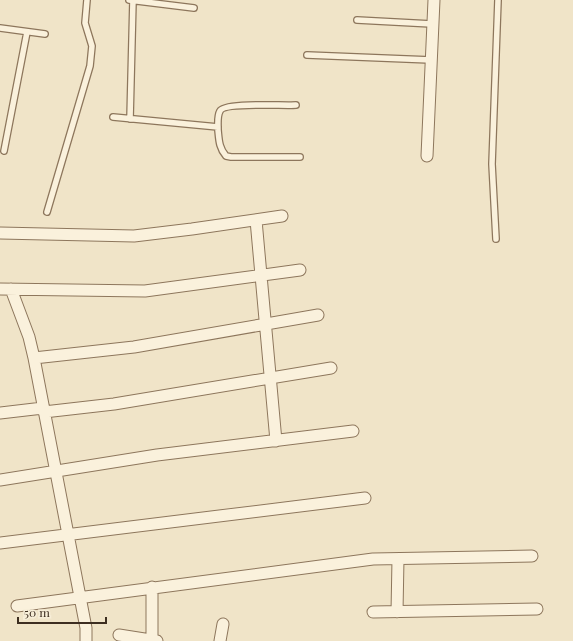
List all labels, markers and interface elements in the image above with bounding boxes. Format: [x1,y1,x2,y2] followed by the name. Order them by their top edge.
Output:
[18,599,106,625] scale bar
[24,604,50,620] text: 50 m

